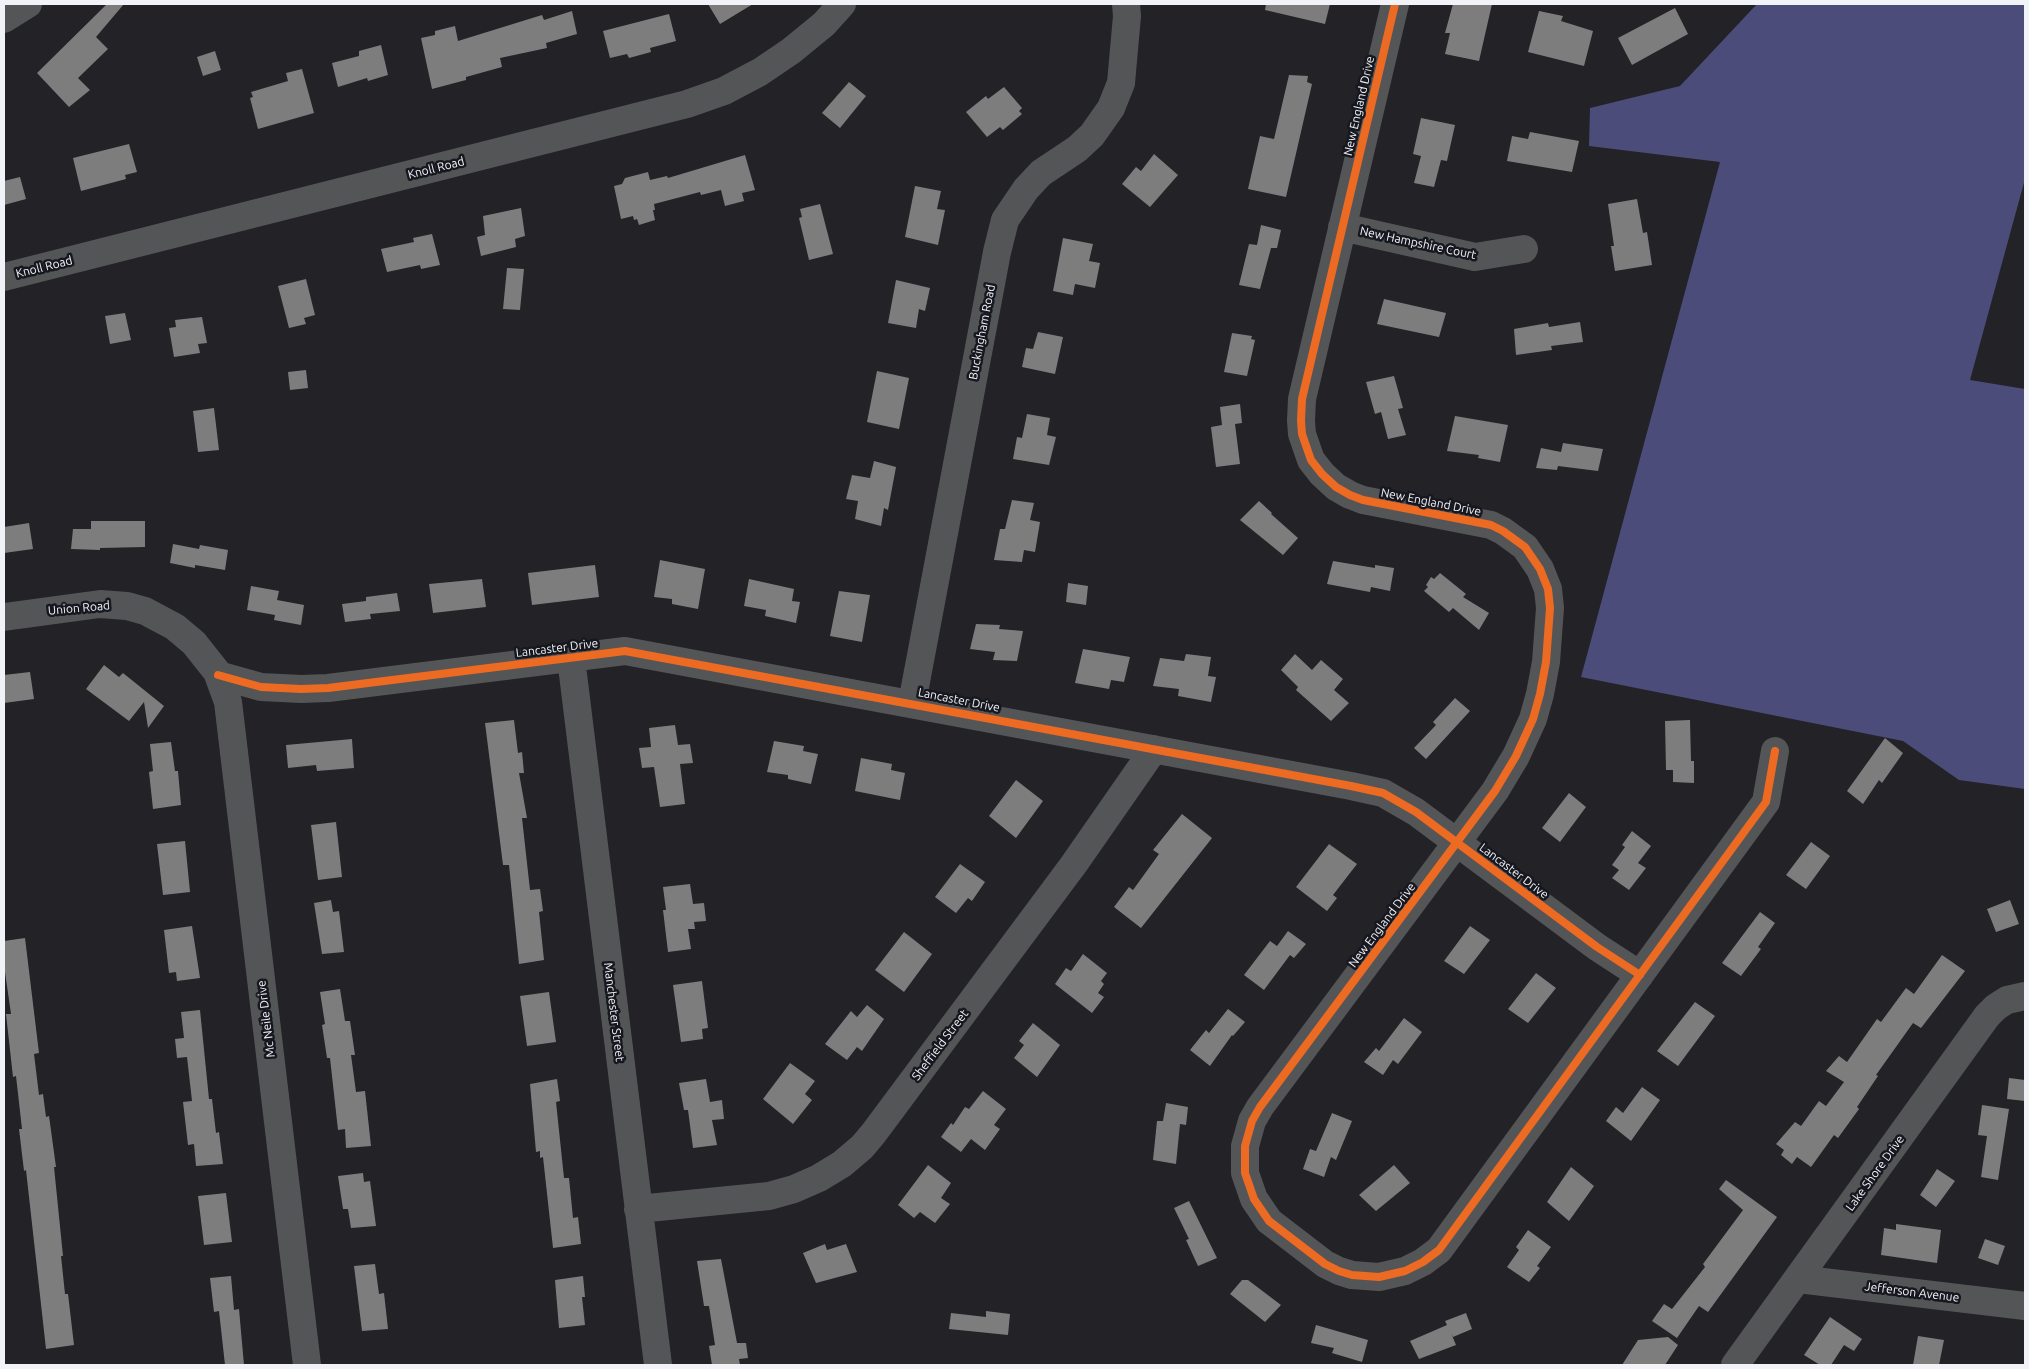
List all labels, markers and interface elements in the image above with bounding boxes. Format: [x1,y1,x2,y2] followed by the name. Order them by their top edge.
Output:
[1341,55,1377,157] street label: New England Drive
[406,154,466,182] street label: Knoll Road
[1359,224,1477,262] street label: New Hampshire Court
[14,253,74,281] street label: Knoll Road
[966,283,998,381] street label: Buckingham Road
[1380,485,1482,519] street label: New England Drive
[47,598,111,618] street label: Union Road
[515,636,599,660] street label: Lancaster Drive
[917,685,1001,715] street label: Lancaster Drive
[1477,840,1551,902] street label: Lancaster Drive
[1346,880,1418,970] street label: New England Drive
[601,962,627,1062] street label: Manchester Street
[254,980,278,1058] street label: Mc Neile Drive
[909,1007,971,1083] street label: Sheffield Street
[1843,1132,1907,1214] street label: Lake Shore Drive
[1864,1279,1960,1305] street label: Jefferson Avenue

